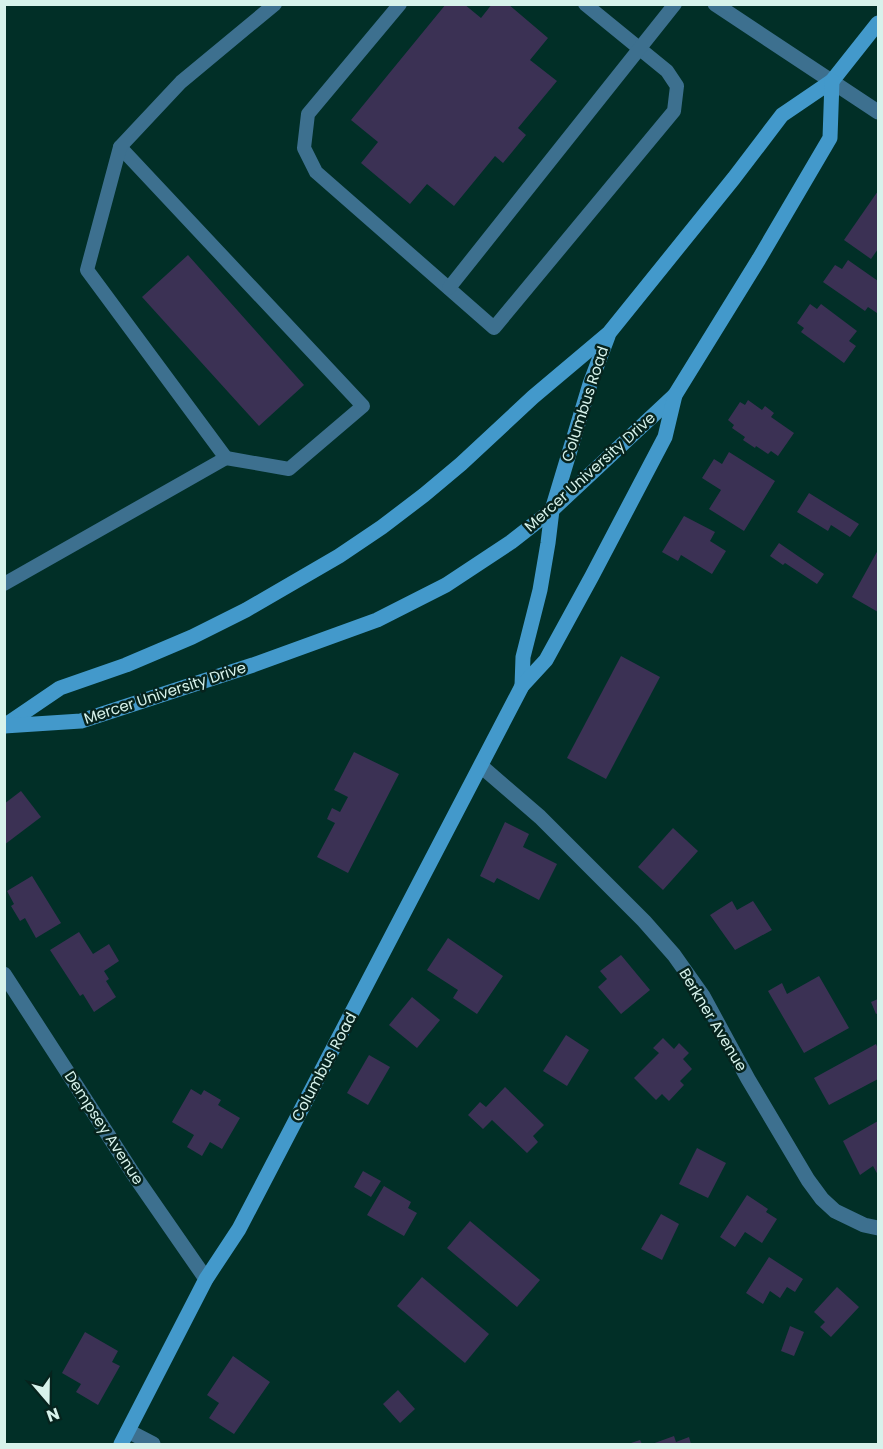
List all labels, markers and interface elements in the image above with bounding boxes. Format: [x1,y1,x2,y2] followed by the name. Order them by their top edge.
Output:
[556,343,613,464] street label: Columbus Road
[520,407,660,536] street label: Mercer University Drive
[81,656,249,729] street label: Mercer University Drive
[674,964,752,1075] street label: Berkner Avenue
[286,1009,361,1125] street label: Columbus Road
[60,1067,149,1189] street label: Dempsey Avenue
[18,1371,78,1431] north arrow
[43,1402,63,1427] text: N

